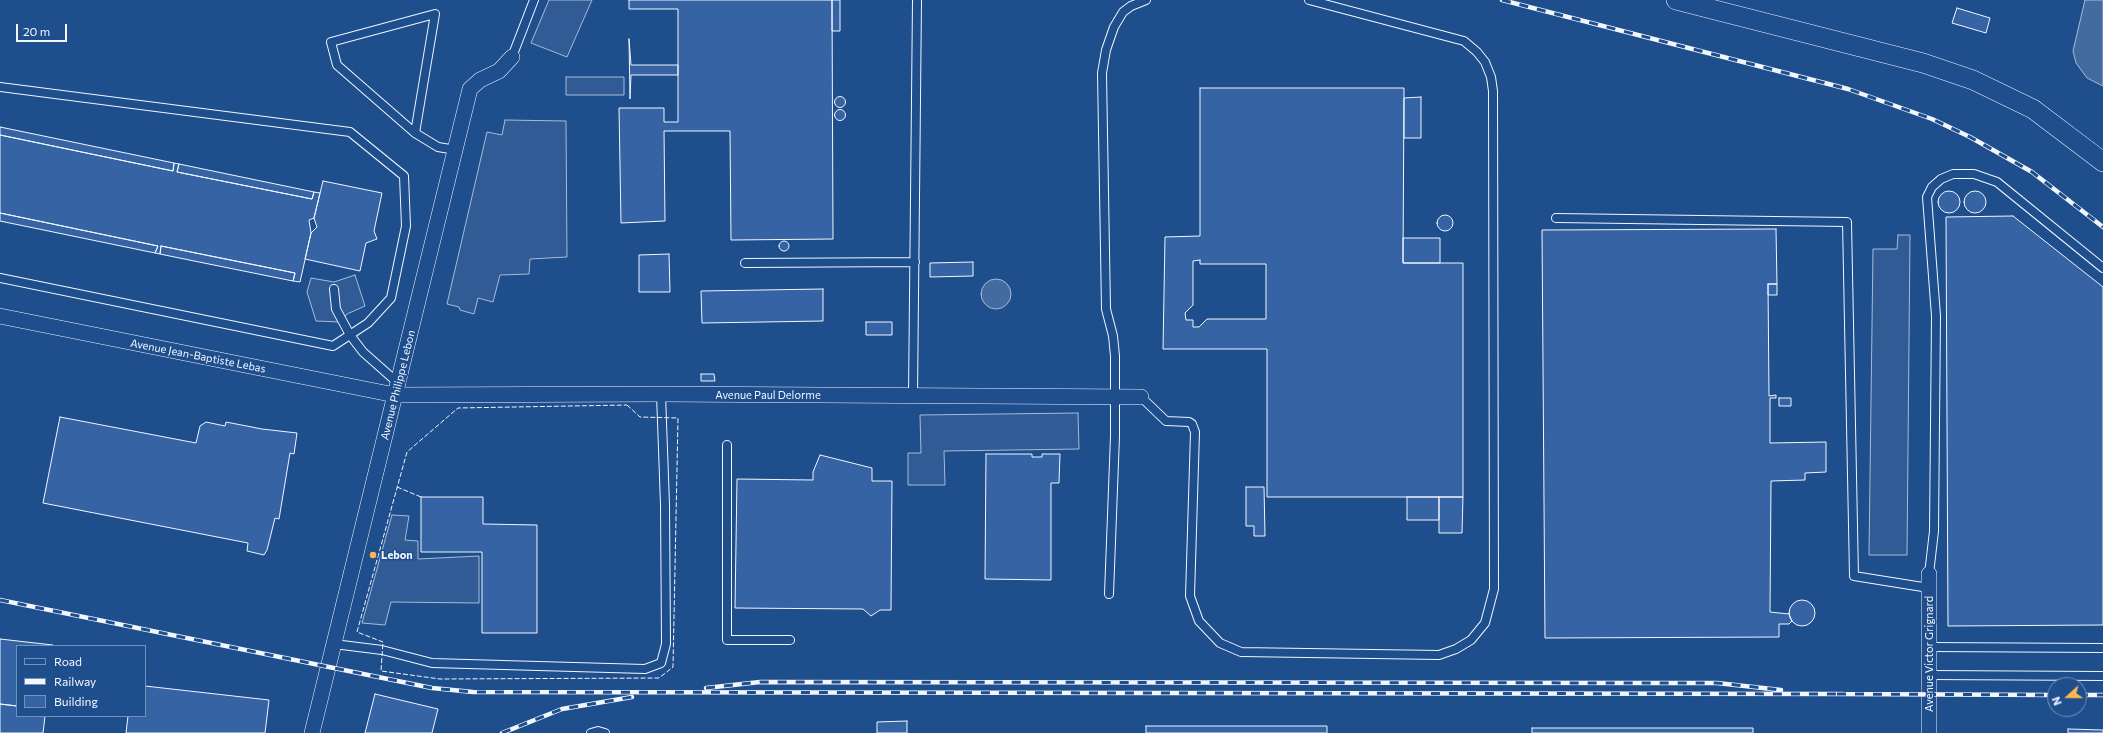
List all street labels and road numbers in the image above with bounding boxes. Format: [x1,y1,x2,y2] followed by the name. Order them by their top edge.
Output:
[378,329,418,441] street label: Avenue Philippe Lebon
[129,336,267,376] street label: Avenue Jean-Baptiste Lebas
[715,388,821,402] street label: Avenue Paul Delorme
[1922,596,1936,712] street label: Avenue Victor Grignard

